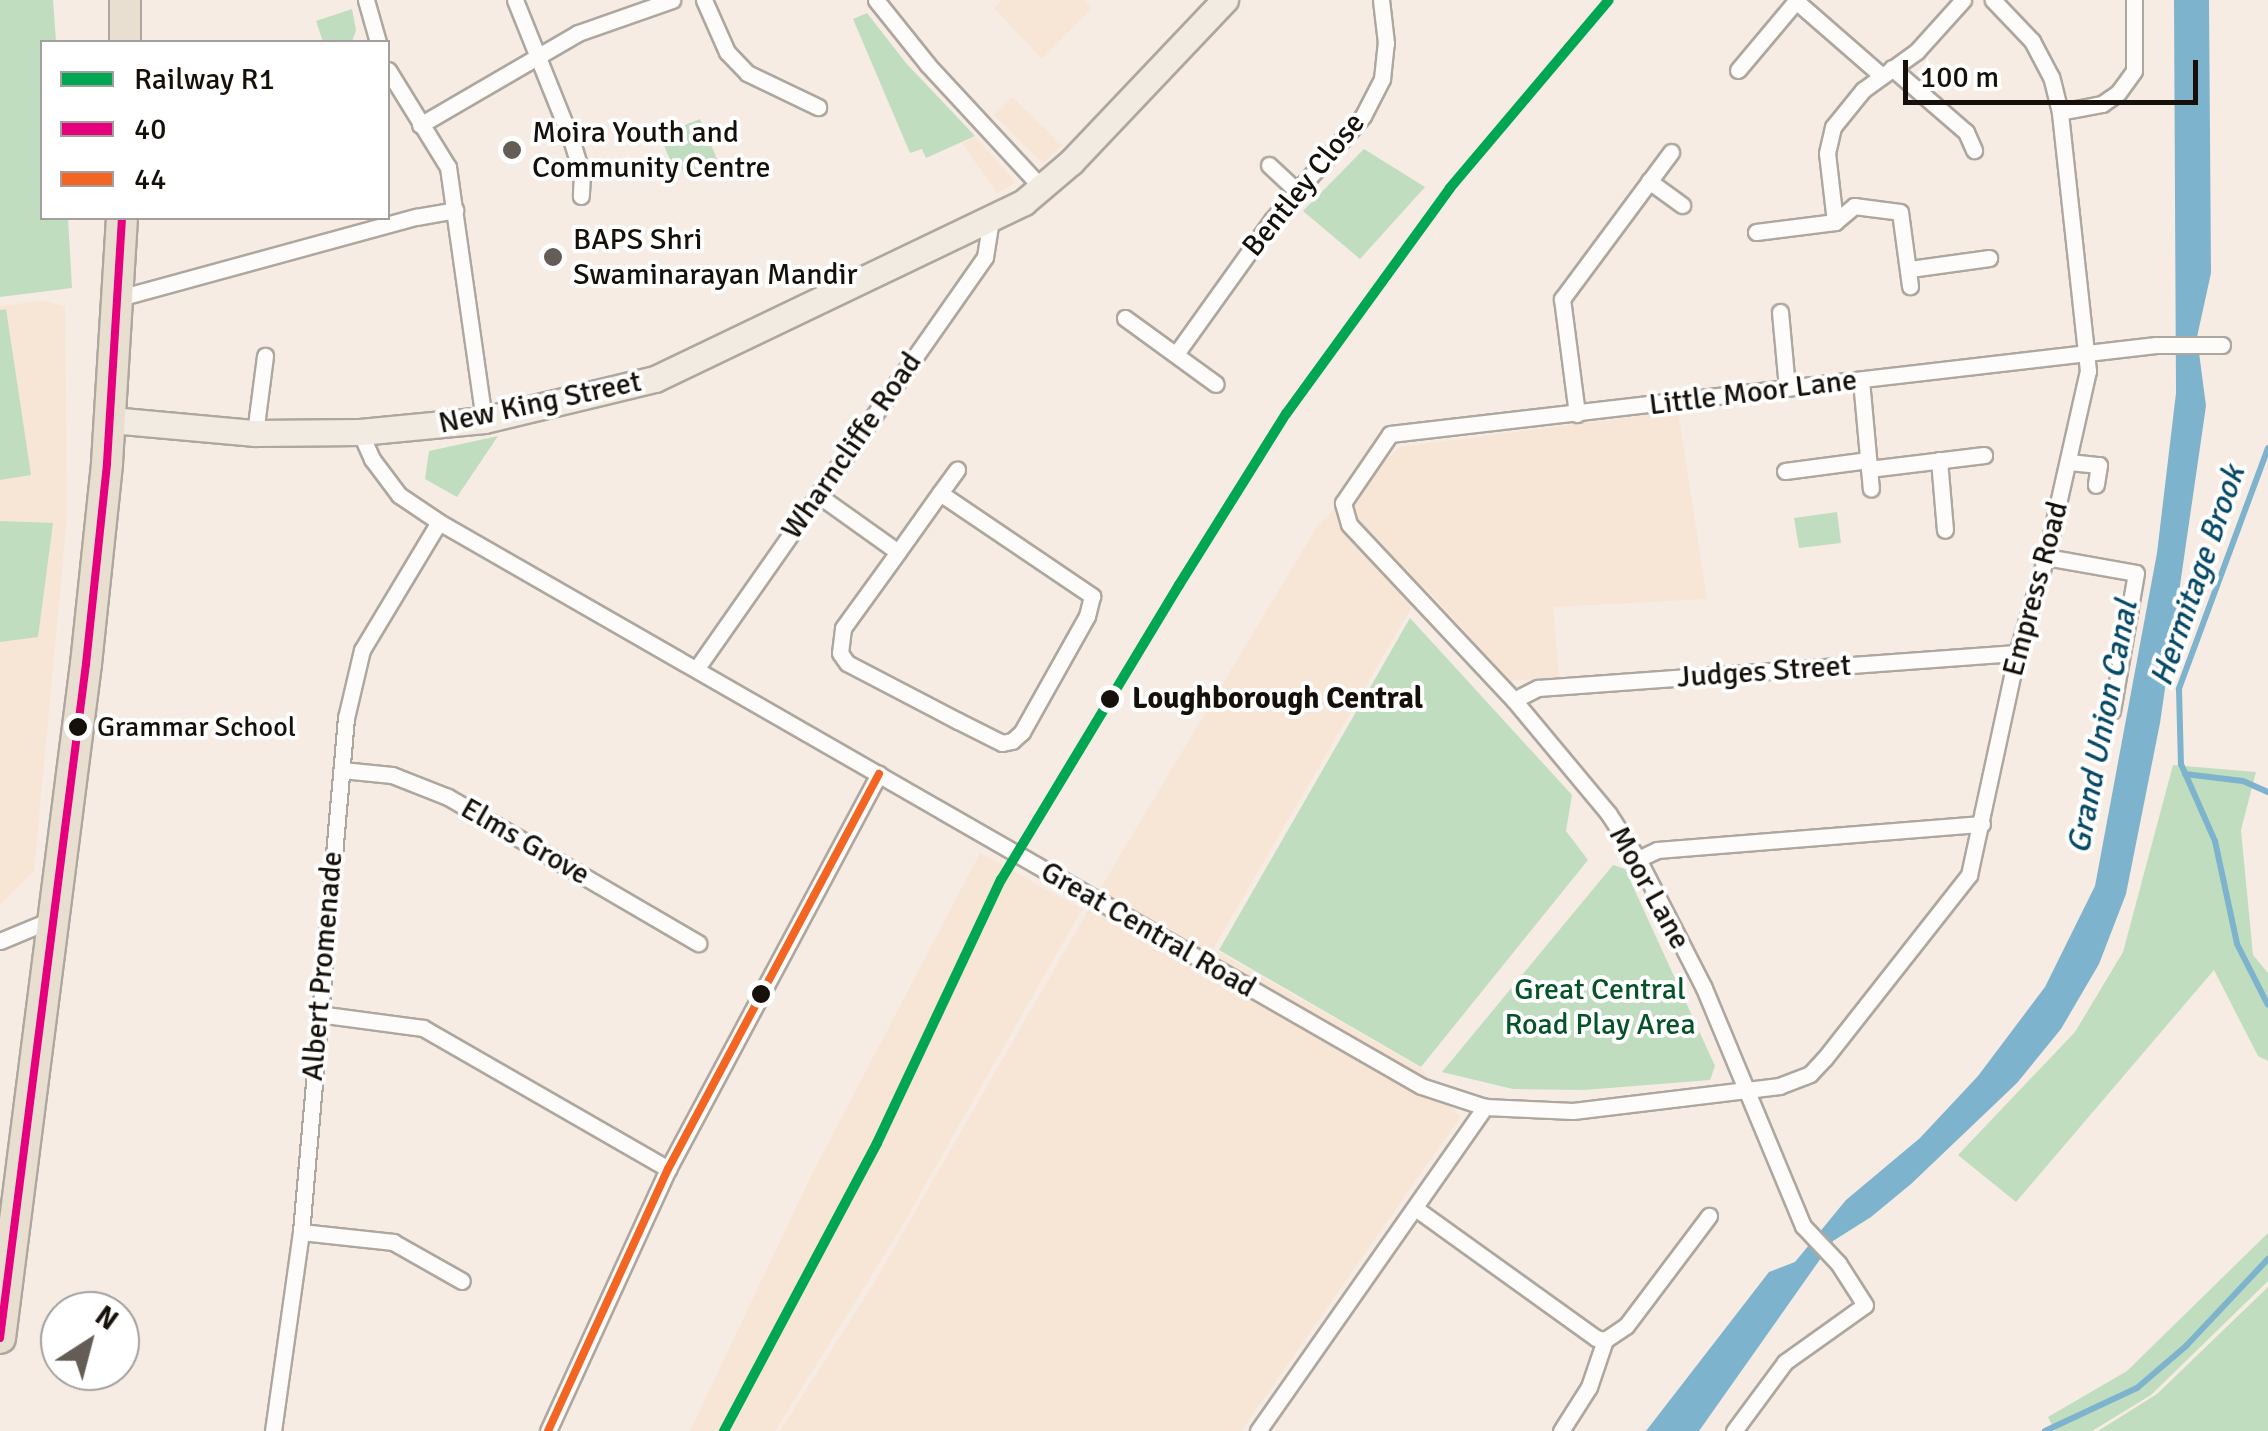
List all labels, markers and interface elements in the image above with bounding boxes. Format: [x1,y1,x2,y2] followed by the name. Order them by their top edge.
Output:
[40,40,390,220] legend
[1908,40,2203,102] scale bar
[1920,59,1999,96] text: 100 m
[134,61,275,98] text: Railway R1
[1235,106,1373,264] street label: Bentley Close
[134,111,166,148] text: 40
[532,115,771,186] place label: Moira Youth and Community Centre
[501,139,523,161] marker: Moira Youth and Community Centre
[134,161,166,198] text: 44
[573,222,858,292] place label: BAPS Shri Swaminarayan Mandir
[542,246,564,268] marker: BAPS Shri Swaminarayan Mandir
[774,346,930,546] street label: Wharncliffe Road
[1647,362,1859,424] street label: Little Moor Lane
[435,364,645,442] street label: New King Street
[2142,461,2254,691] water label: Hermitage Brook
[1995,498,2077,680] street label: Empress Road
[2060,597,2146,857] water label: Grand Union Canal
[1676,648,1852,696] street label: Judges Street
[1132,681,1423,717] place label: Loughborough Central
[1097,686,1123,712] marker: Loughborough Central
[97,710,296,744] place label: Grammar School
[68,717,88,737] marker: Grammar School
[454,791,596,893] street label: Elms Grove
[1601,820,1697,956] street label: Moor Lane
[295,850,351,1082] street label: Albert Promenade
[1034,854,1262,1006] street label: Great Central Road
[1504,972,1696,1042] park label: Great Central Road Play Area
[751,984,771,1004] unlabelled marker
[40,1291,140,1391] north arrow
[89,1299,124,1338] text: N

